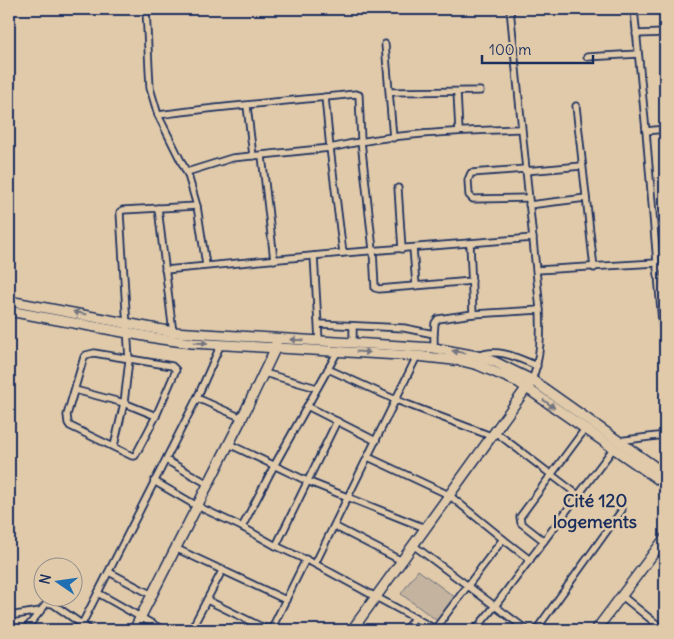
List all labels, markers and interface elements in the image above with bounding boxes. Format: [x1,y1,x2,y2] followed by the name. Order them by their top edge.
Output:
[482,32,593,64] scale bar
[489,40,531,59] text: 100 m
[72,309,88,317] one-way arrow
[289,335,305,343] one-way arrow
[193,340,209,348] one-way arrow
[452,348,467,356] one-way arrow
[355,349,371,357] one-way arrow
[542,399,556,409] one-way arrow
[553,489,637,533] district label: Cité 120 logements
[32,556,82,606] north arrow
[35,572,55,586] text: N

